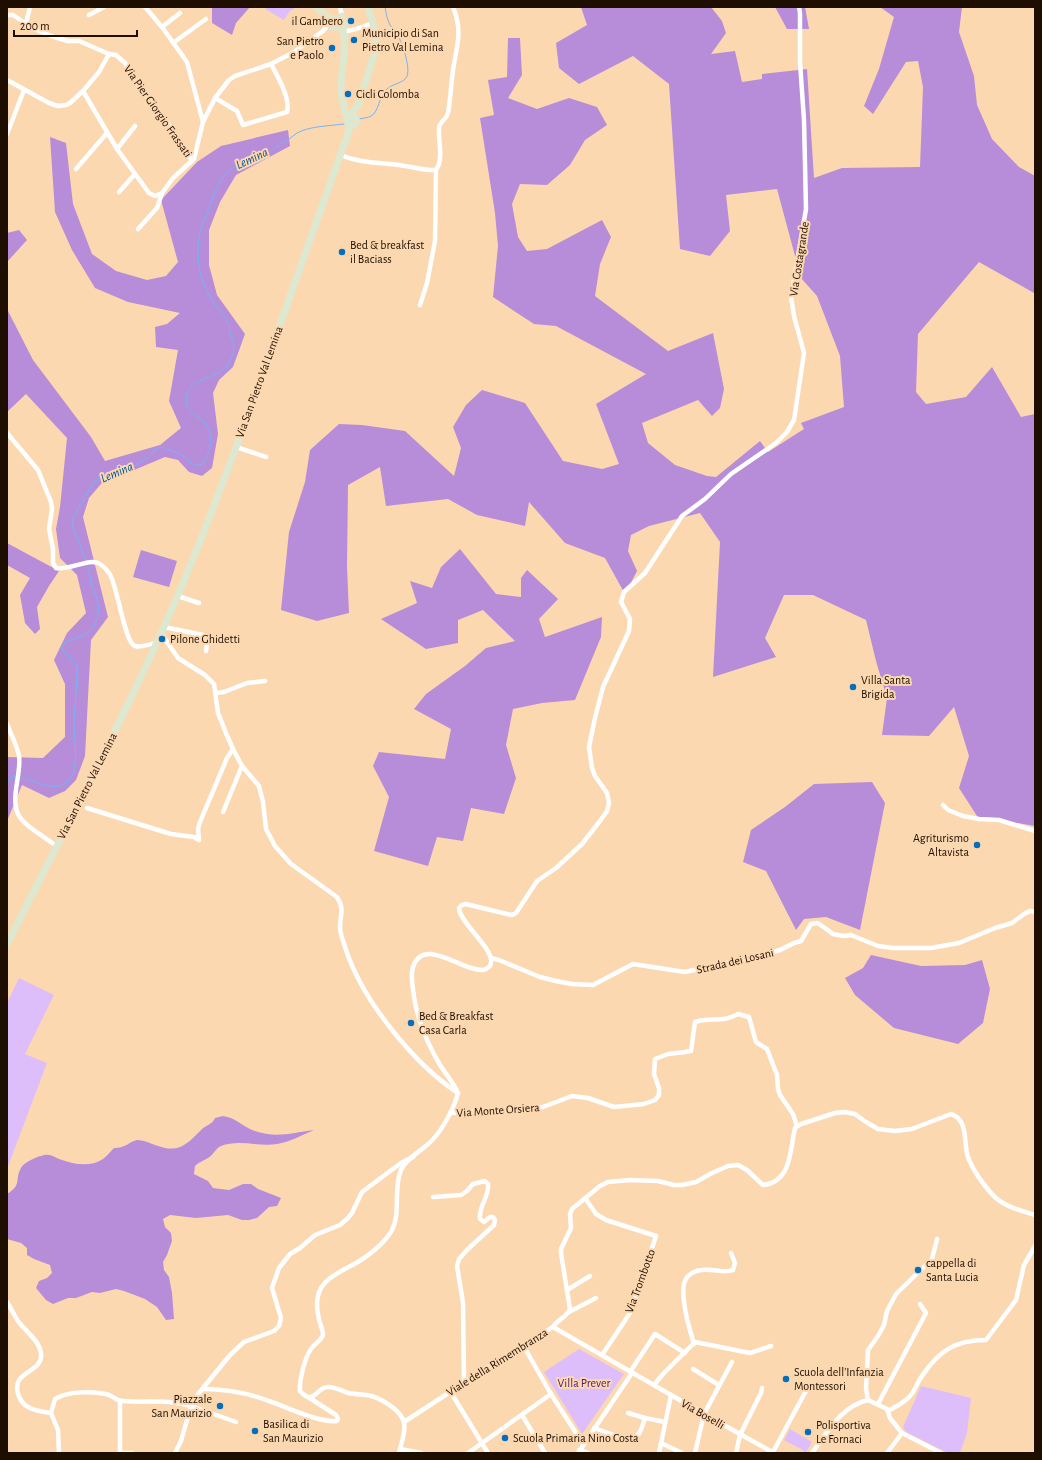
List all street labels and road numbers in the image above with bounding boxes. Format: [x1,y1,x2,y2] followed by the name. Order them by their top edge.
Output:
[122,63,194,159] street label: Via Pier Giorgio Frassati
[787,221,811,297] street label: Via Costagrande
[233,324,285,439] street label: Via San Pietro Val Lemina
[55,730,119,841] street label: Via San Pietro Val Lemina
[695,946,775,976] street label: Strada dei Losani
[456,1101,540,1119] street label: Via Monte Orsiera
[623,1247,657,1315] street label: Via Trombotto
[444,1326,550,1398] street label: Viale della Rimembranza
[679,1397,727,1431] street label: Via Boselli

